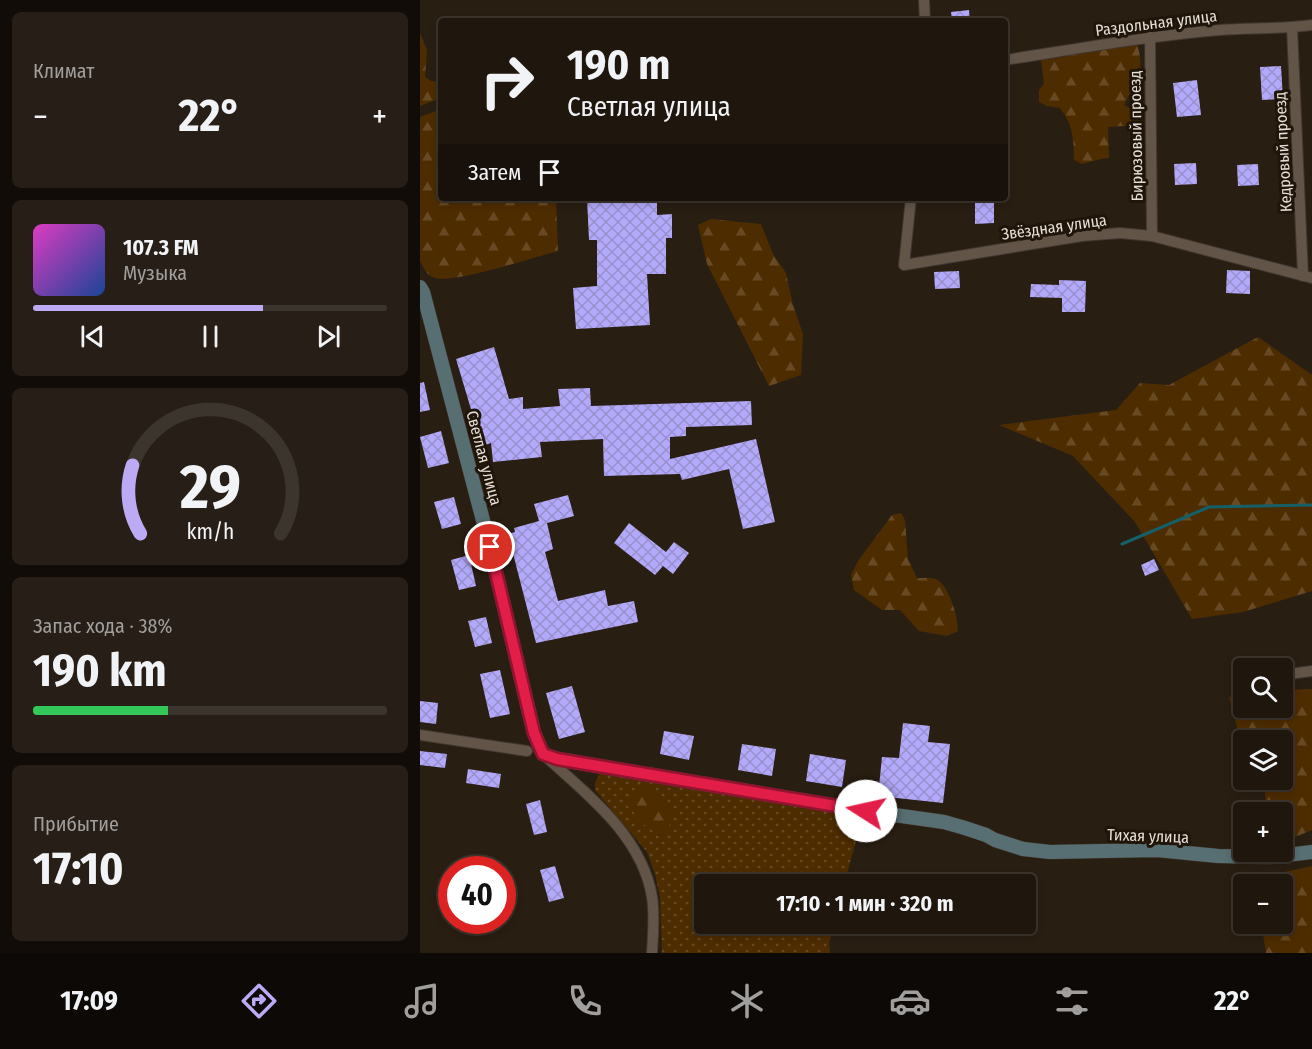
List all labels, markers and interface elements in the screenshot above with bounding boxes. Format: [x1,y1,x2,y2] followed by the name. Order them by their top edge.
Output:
[1094,6,1218,40] street label: Раздольная улица
[567,40,670,90] text: 190 m
[468,42,546,120] icon: right
[33,59,94,83] text: Климат
[1125,70,1147,202] street label: Бирюзовый проезд
[179,89,241,143] text: 22°
[567,91,731,123] text: Светлая улица
[1270,92,1296,212] street label: Кедровый проезд
[33,97,48,137] text: −
[372,97,387,137] text: +
[533,156,566,189] icon: arrive
[468,159,521,186] text: Затем
[1000,210,1108,244] street label: Звёздная улица
[123,234,199,261] text: 107.3 FM
[123,261,187,285] text: Музыка
[76,320,109,353] icon: previous
[194,320,227,353] icon: pause
[312,320,345,353] icon: next
[462,409,506,507] street label: Светлая улица
[179,450,240,525] text: 29
[186,519,234,545] text: km/h
[464,521,515,572] pin
[473,530,506,563] icon: arrive
[33,614,172,638] text: Запас хода · 38%
[33,644,166,698] text: 190 km
[1233,658,1293,934] map controls
[1233,658,1293,718] button: search
[1233,730,1293,790] button: layers
[834,779,898,843] position arrow
[1233,802,1293,862] button: +
[33,812,119,836] text: Прибытие
[1107,825,1189,847] street label: Тихая улица
[33,842,124,896] text: 17:10
[438,856,516,934] speed limit sign: 40
[1233,874,1293,934] button: −
[776,890,954,917] text: 17:10 · 1 мин · 320 m
[238,980,280,1022] icon: directions
[401,980,443,1022] icon: music
[564,980,606,1022] icon: phone
[726,980,768,1022] icon: climate
[889,980,931,1022] icon: car
[1051,980,1093,1022] icon: filters
[60,985,118,1017] text: 17:09
[1214,985,1252,1017] text: 22°

